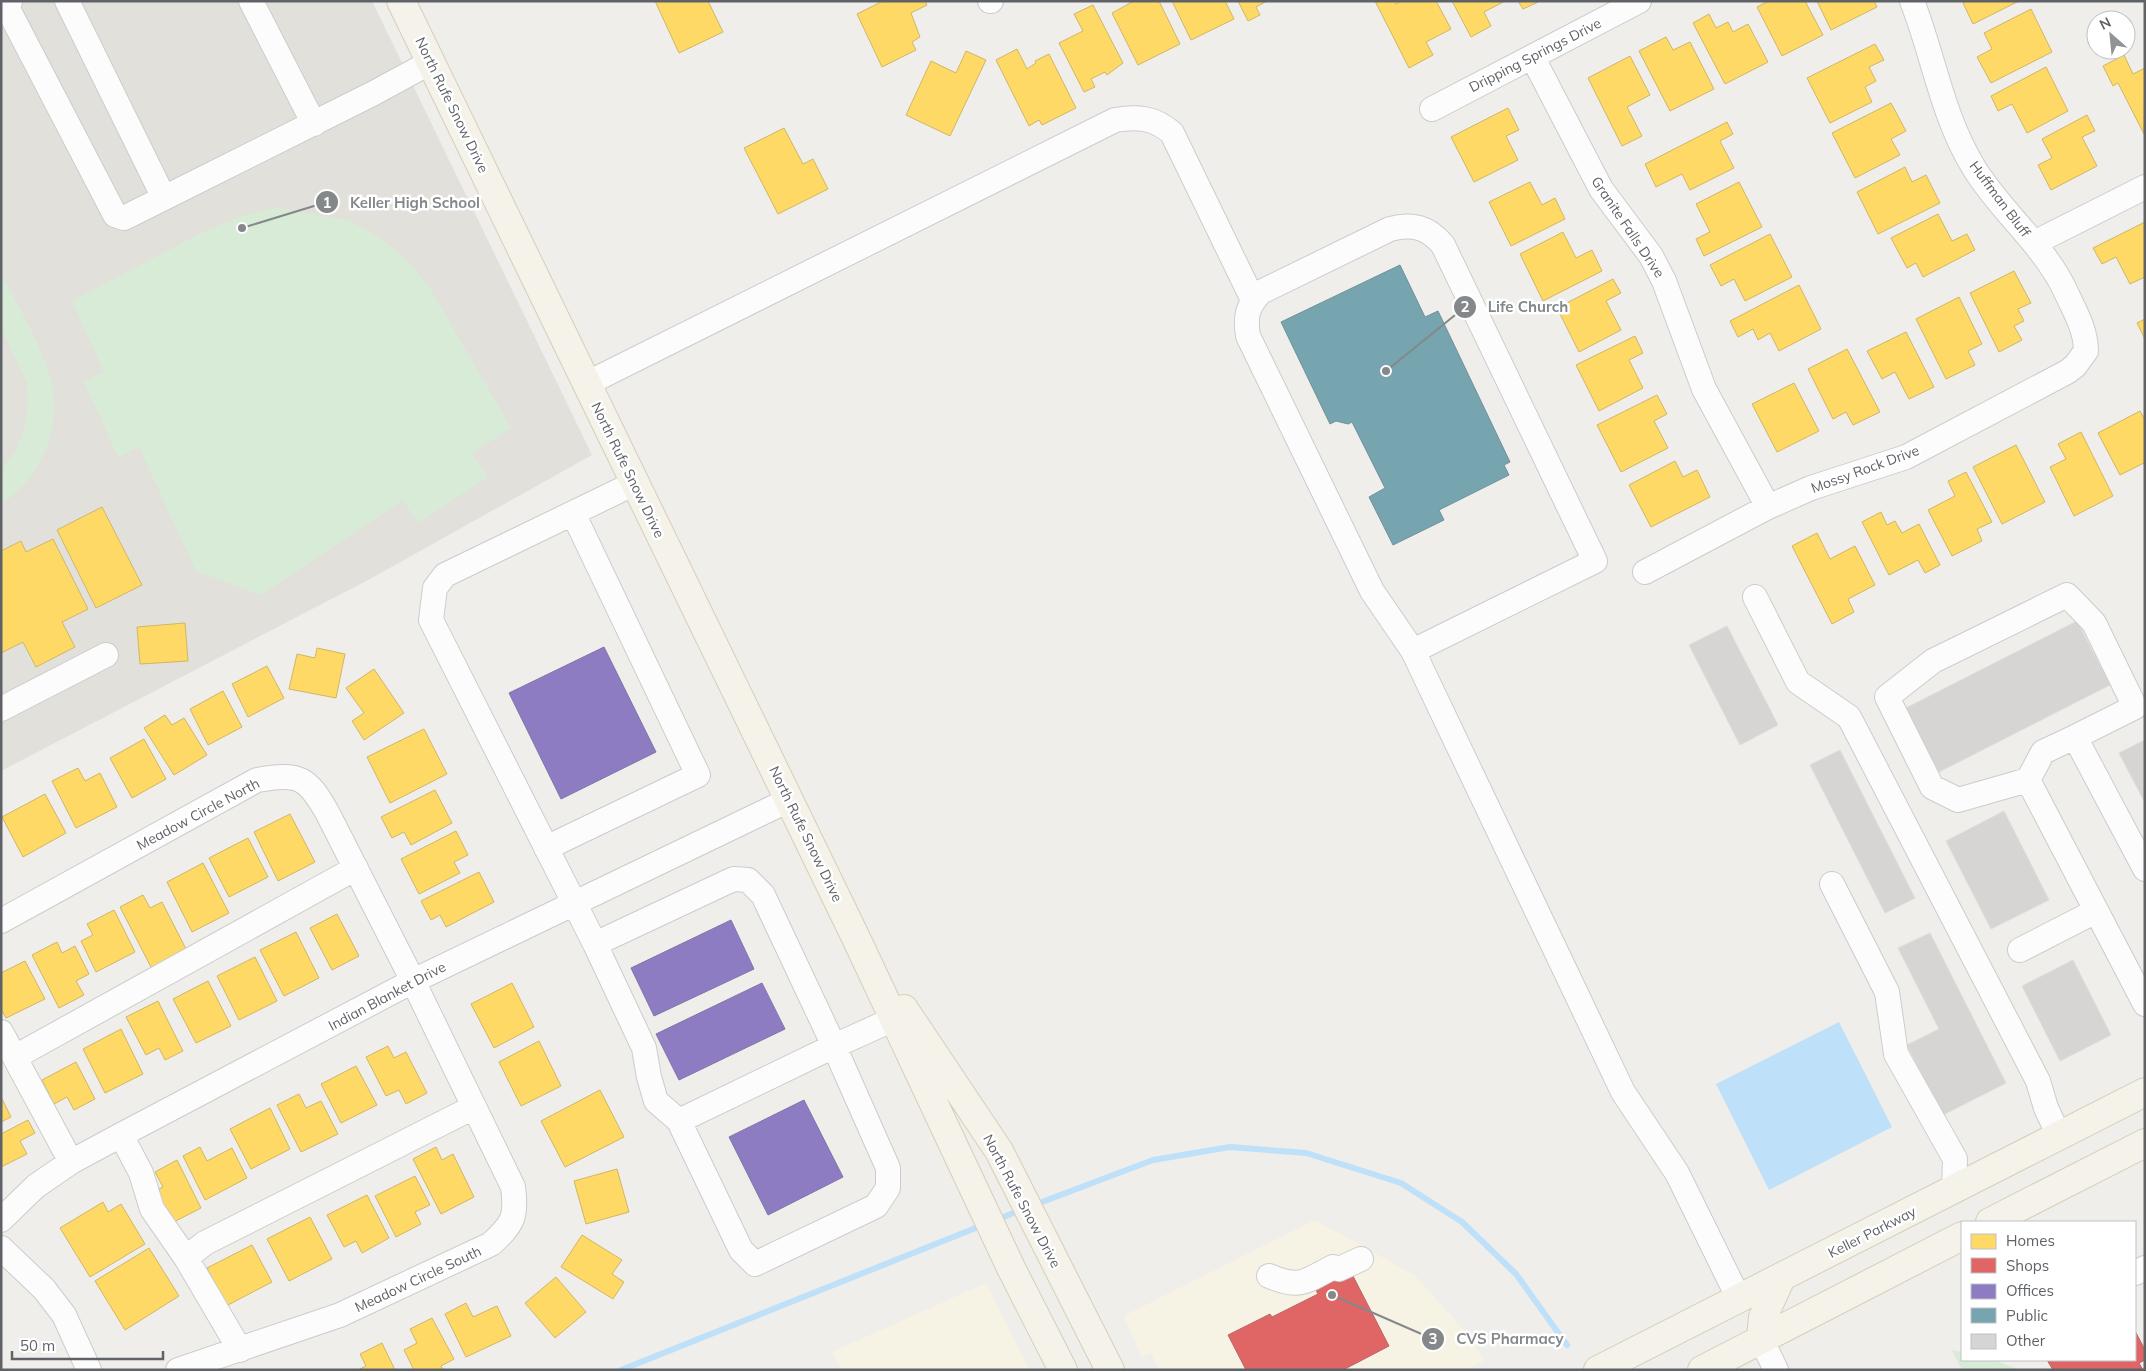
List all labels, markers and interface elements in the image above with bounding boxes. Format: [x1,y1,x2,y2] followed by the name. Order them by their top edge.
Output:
[2086,10,2136,60] north arrow
[2096,13,2114,34] text: N
[1466,14,1604,96] street label: Dripping Springs Drive
[411,34,493,176] street label: North Rufe Snow Drive
[1966,157,2035,241] street label: Huffman Bluff
[1587,173,1669,281] street label: Granite Falls Drive
[315,187,490,217] callout: Keller High School
[322,193,332,212] text: 1
[350,193,480,212] text: Keller High School
[1453,292,1578,322] callout: Life Church
[1460,297,1470,316] text: 2
[1488,297,1568,316] text: Life Church
[587,399,669,541] street label: North Rufe Snow Drive
[1808,441,1922,497] street label: Mossy Rock Drive
[765,763,847,905] street label: North Rufe Snow Drive
[133,774,263,854] street label: Meadow Circle North
[325,957,449,1035] street label: Indian Blanket Drive
[979,1131,1065,1271] street label: North Rufe Snow Drive
[1825,1202,1920,1262] street label: Keller Parkway
[1961,1221,2136,1361] legend
[2006,1231,2055,1250] text: Homes
[352,1242,484,1316] street label: Meadow Circle South
[2006,1256,2049,1275] text: Shops
[2006,1281,2054,1300] text: Offices
[2006,1306,2048,1325] text: Public
[1421,1324,1573,1354] callout: CVS Pharmacy
[12,1328,164,1360] scale bar
[1428,1329,1438,1348] text: 3
[1456,1329,1564,1348] text: CVS Pharmacy
[2006,1331,2046,1350] text: Other
[20,1336,55,1355] text: 50 m

